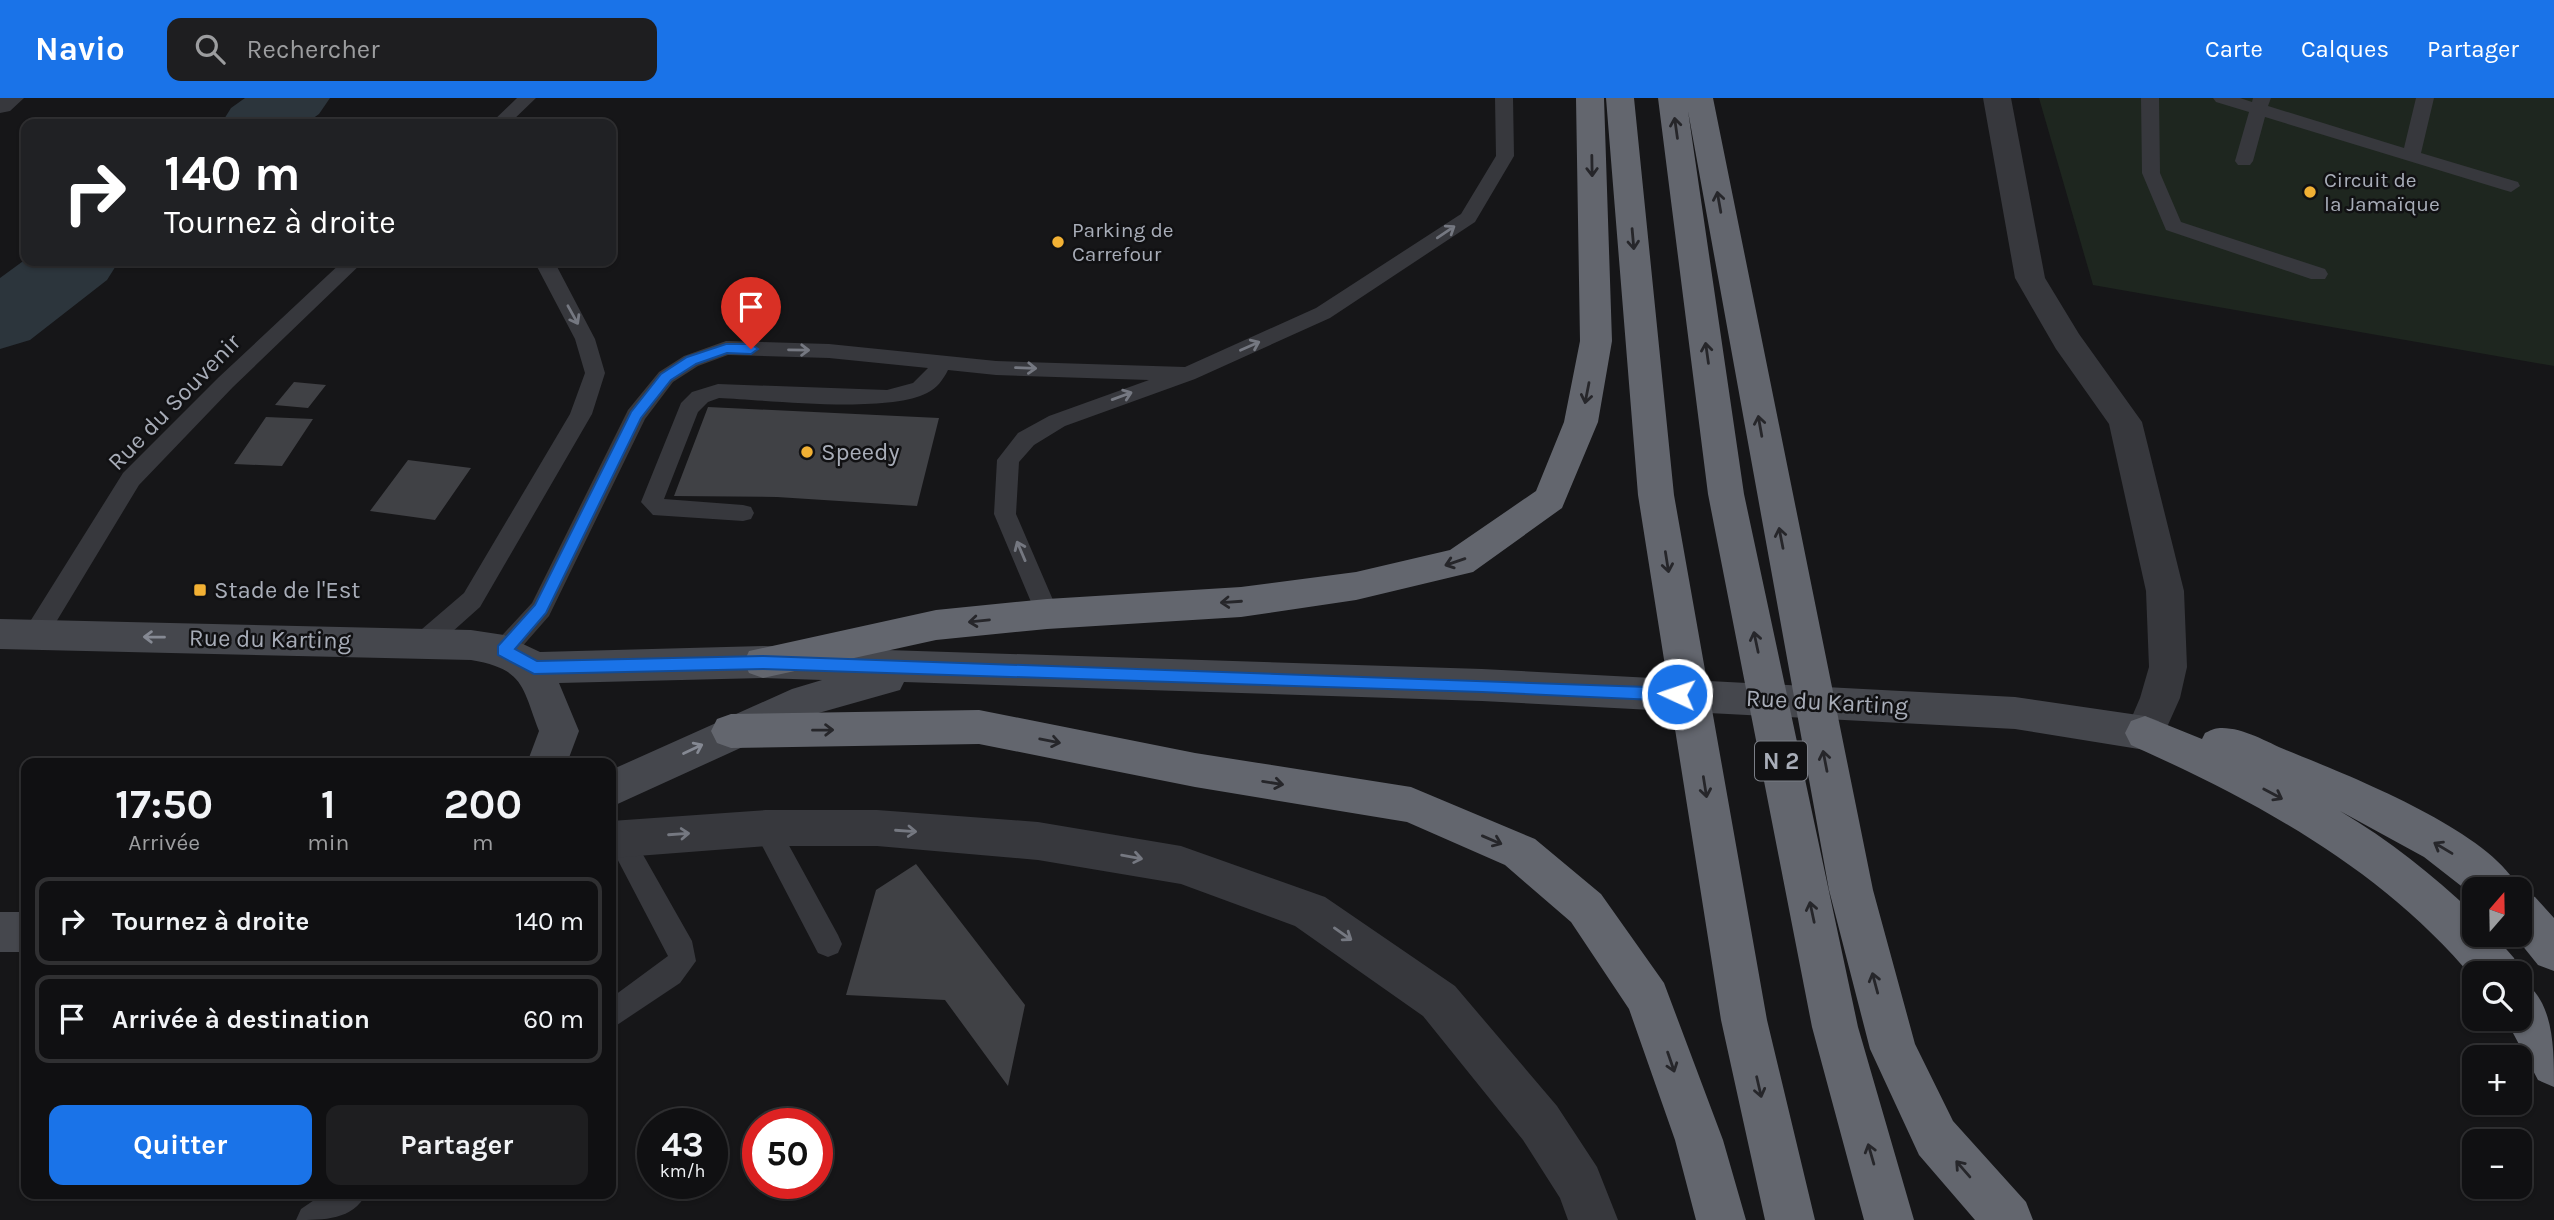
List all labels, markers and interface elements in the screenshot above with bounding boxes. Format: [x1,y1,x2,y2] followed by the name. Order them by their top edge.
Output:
[167,18,657,81] search box
[35,30,125,68] text: Navio
[191,30,229,68] icon: search
[247,34,380,65] text: Rechercher
[2205,35,2263,63] text: Carte
[2301,35,2389,63] text: Calques
[2427,35,2519,63] text: Partager
[1670,117,1683,140] one-way arrow
[164,145,301,202] text: 140 m
[49,147,140,238] icon: right
[1585,154,1598,177] one-way arrow
[2324,168,2440,216] place label: Circuit de la Jamaïque
[2302,184,2318,200] marker: Circuit de la Jamaïque
[1712,192,1725,214] one-way arrow
[164,204,396,241] text: Tournez à droite
[1072,218,1174,266] place label: Parking de Carrefour
[1436,225,1455,239] one-way arrow
[1627,227,1640,250] one-way arrow
[1050,234,1066,250] marker: Parking de Carrefour
[721,277,781,349] pin
[732,288,770,326] icon: arrive
[566,305,580,325] one-way arrow
[102,328,246,476] street label: Rue du Souvenir
[1239,339,1261,352] one-way arrow
[788,343,811,357] one-way arrow
[1700,343,1713,365] one-way arrow
[1014,362,1037,375] one-way arrow
[1579,381,1593,404] one-way arrow
[1111,389,1133,402] one-way arrow
[1753,415,1766,438] one-way arrow
[821,438,900,466] place label: Speedy
[799,444,815,460] marker: Speedy
[1774,527,1788,550] one-way arrow
[1013,541,1026,562] one-way arrow
[1661,550,1674,573] one-way arrow
[1444,557,1466,569] one-way arrow
[214,576,360,604] place label: Stade de l'Est
[192,582,208,598] marker: Stade de l'Est
[1220,596,1243,609] one-way arrow
[968,615,990,628] one-way arrow
[189,624,352,654] street label: Rue du Karting
[143,630,166,643] one-way arrow
[1749,631,1763,654] one-way arrow
[1640,657,1714,731] position arrow
[1745,684,1909,720] street label: Rue du Karting
[812,723,835,736] one-way arrow
[1038,735,1061,748] one-way arrow
[1755,741,1807,780] road number: N 2
[682,742,703,756] one-way arrow
[1818,750,1832,773] one-way arrow
[1699,775,1712,798] one-way arrow
[1261,777,1284,790] one-way arrow
[115,779,213,829] text: 17:50
[321,779,336,829] text: 1
[443,779,522,829] text: 200
[2262,788,2283,802] one-way arrow
[894,825,917,838] one-way arrow
[667,827,689,840] one-way arrow
[128,829,200,856] text: Arrivée
[307,829,349,856] text: min
[472,829,493,856] text: m
[1480,834,1502,847] one-way arrow
[2433,841,2453,855] one-way arrow
[1120,850,1143,864] one-way arrow
[2462,877,2532,947] north arrow
[2462,877,2532,1199] map controls
[1804,901,1818,924] one-way arrow
[53,902,91,940] icon: right
[112,906,309,937] text: Tournez à droite
[515,906,584,937] text: 140 m
[1333,927,1352,941] one-way arrow
[2462,961,2532,1031] button: search
[1868,972,1881,995] one-way arrow
[53,1000,91,1038] icon: arrive
[112,1004,370,1035] text: Arrivée à destination
[523,1004,584,1035] text: 60 m
[2462,1045,2532,1115] button: +
[1666,1050,1678,1072] one-way arrow
[1753,1075,1766,1098] one-way arrow
[49,1105,312,1185] button: Quitter
[326,1105,588,1185] button: Partager
[742,1108,833,1199] speed limit sign: 50
[661,1124,704,1165] text: 43
[2462,1129,2532,1199] button: −
[1863,1144,1876,1166] one-way arrow
[660,1160,705,1182] text: km/h
[1955,1160,1971,1178] one-way arrow

